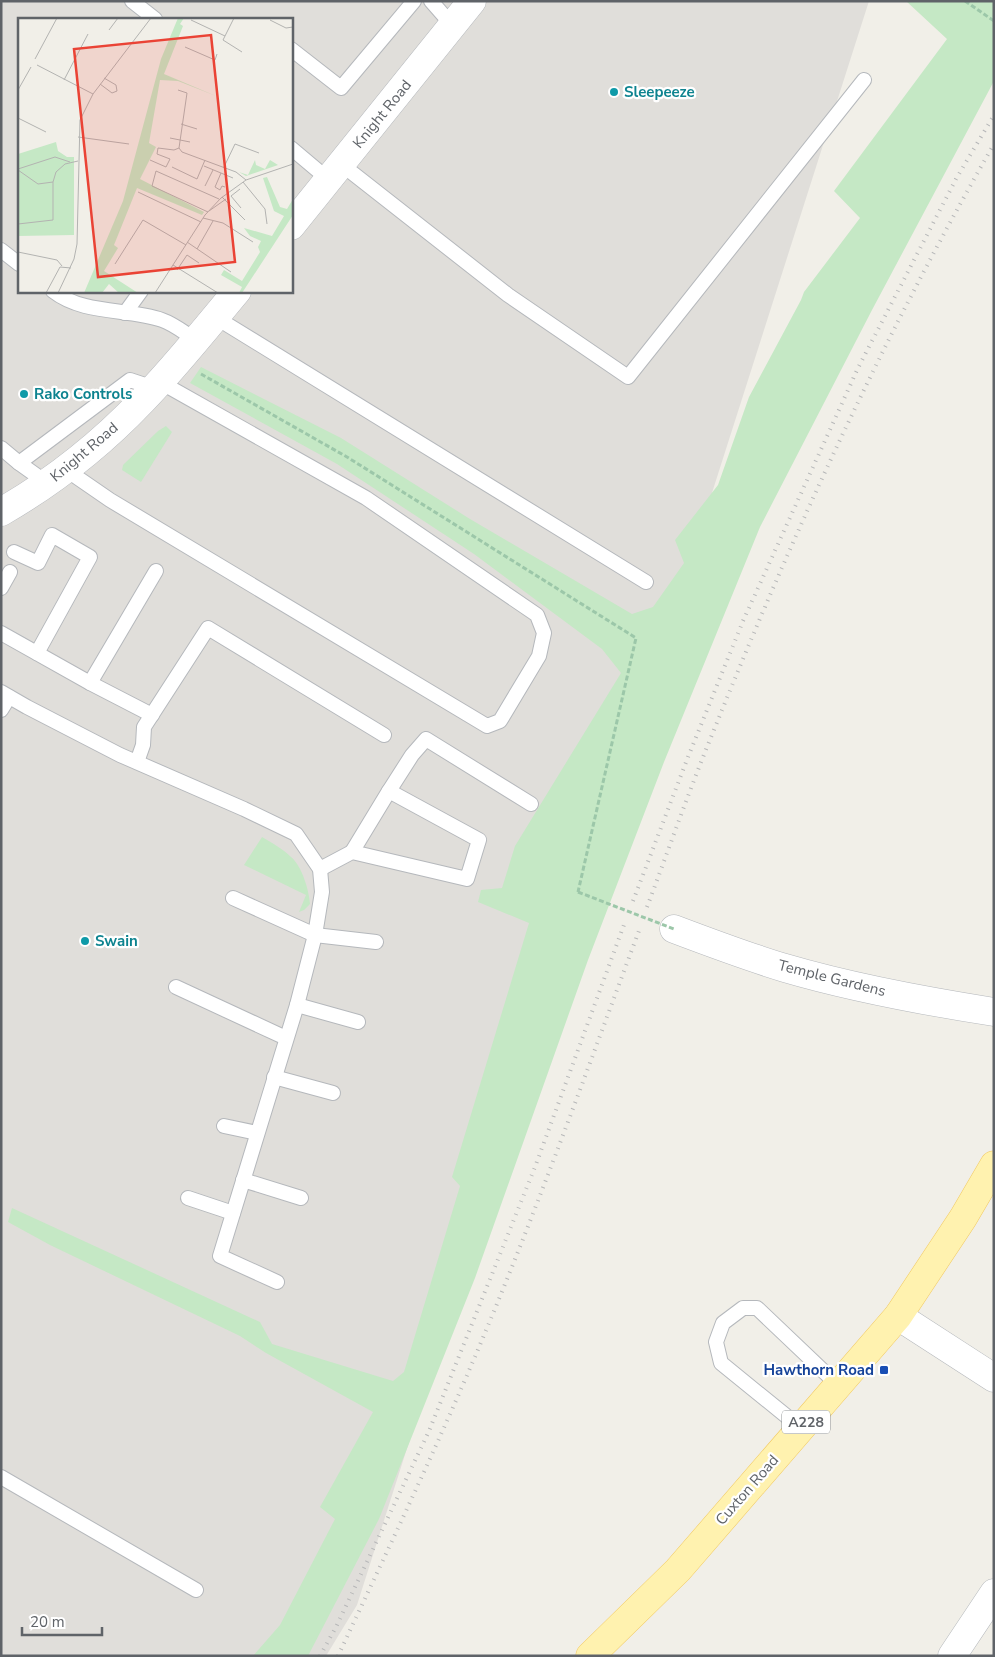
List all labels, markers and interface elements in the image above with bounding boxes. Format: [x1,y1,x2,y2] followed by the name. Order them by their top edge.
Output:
[18,18,292,292] inset map
[348,76,416,152] street label: Knight Road
[624,82,695,102] place label: Sleepeeze
[608,86,620,98] marker: Sleepeeze
[34,384,132,404] place label: Rako Controls
[18,388,30,400] marker: Rako Controls
[46,418,122,486] street label: Knight Road
[95,931,138,951] place label: Swain
[79,935,91,947] marker: Swain
[776,955,888,1001] street label: Temple Gardens
[763,1360,874,1380] place label: Hawthorn Road
[878,1364,890,1376] marker: Hawthorn Road
[782,1410,830,1434] road number: A228
[711,1451,783,1529] street label: Cuxton Road
[22,1604,102,1636] scale bar
[30,1612,65,1632] text: 20 m

